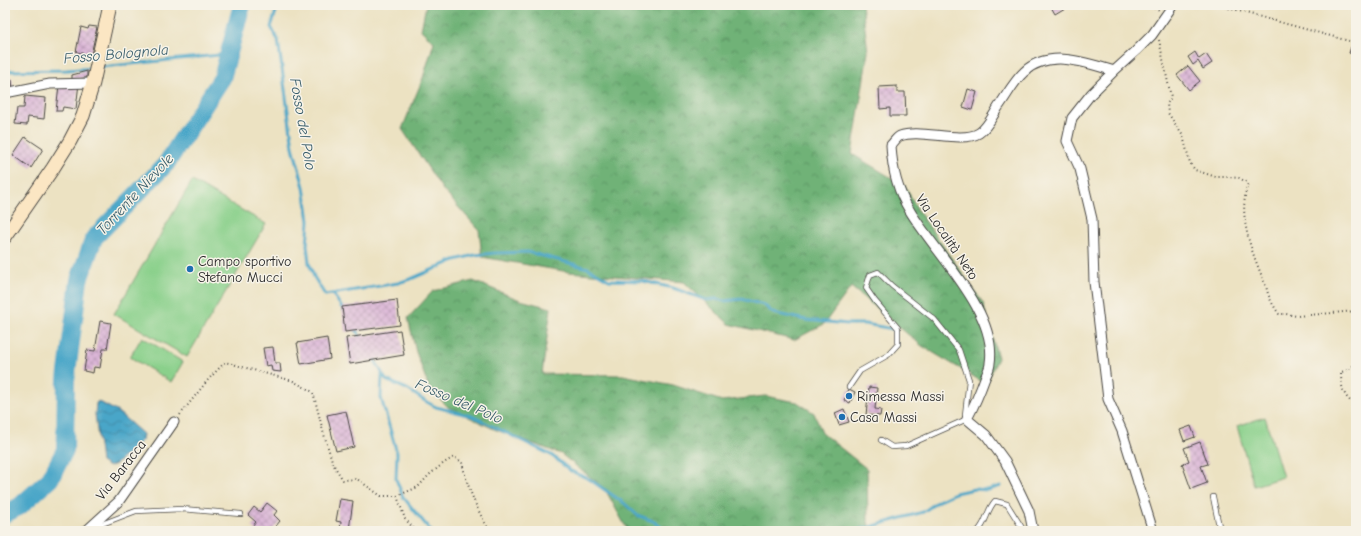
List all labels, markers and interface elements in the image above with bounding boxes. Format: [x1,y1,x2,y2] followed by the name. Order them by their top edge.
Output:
[63,40,170,68] water label: Fosso Bolognola
[286,77,320,172] water label: Fosso del Polo
[93,149,178,238] water label: Torrente Nievole
[912,191,982,283] street label: Via Località Neto
[198,253,291,286] place label: Campo sportivo Stefano Mucci
[185,264,195,274] marker: Campo sportivo Stefano Mucci
[413,375,505,428] water label: Fosso del Polo
[857,388,944,405] place label: Rimessa Massi
[844,391,854,401] marker: Rimessa Massi
[850,409,917,426] place label: Casa Massi
[837,412,847,422] marker: Casa Massi
[92,437,150,503] street label: Via Baracca

